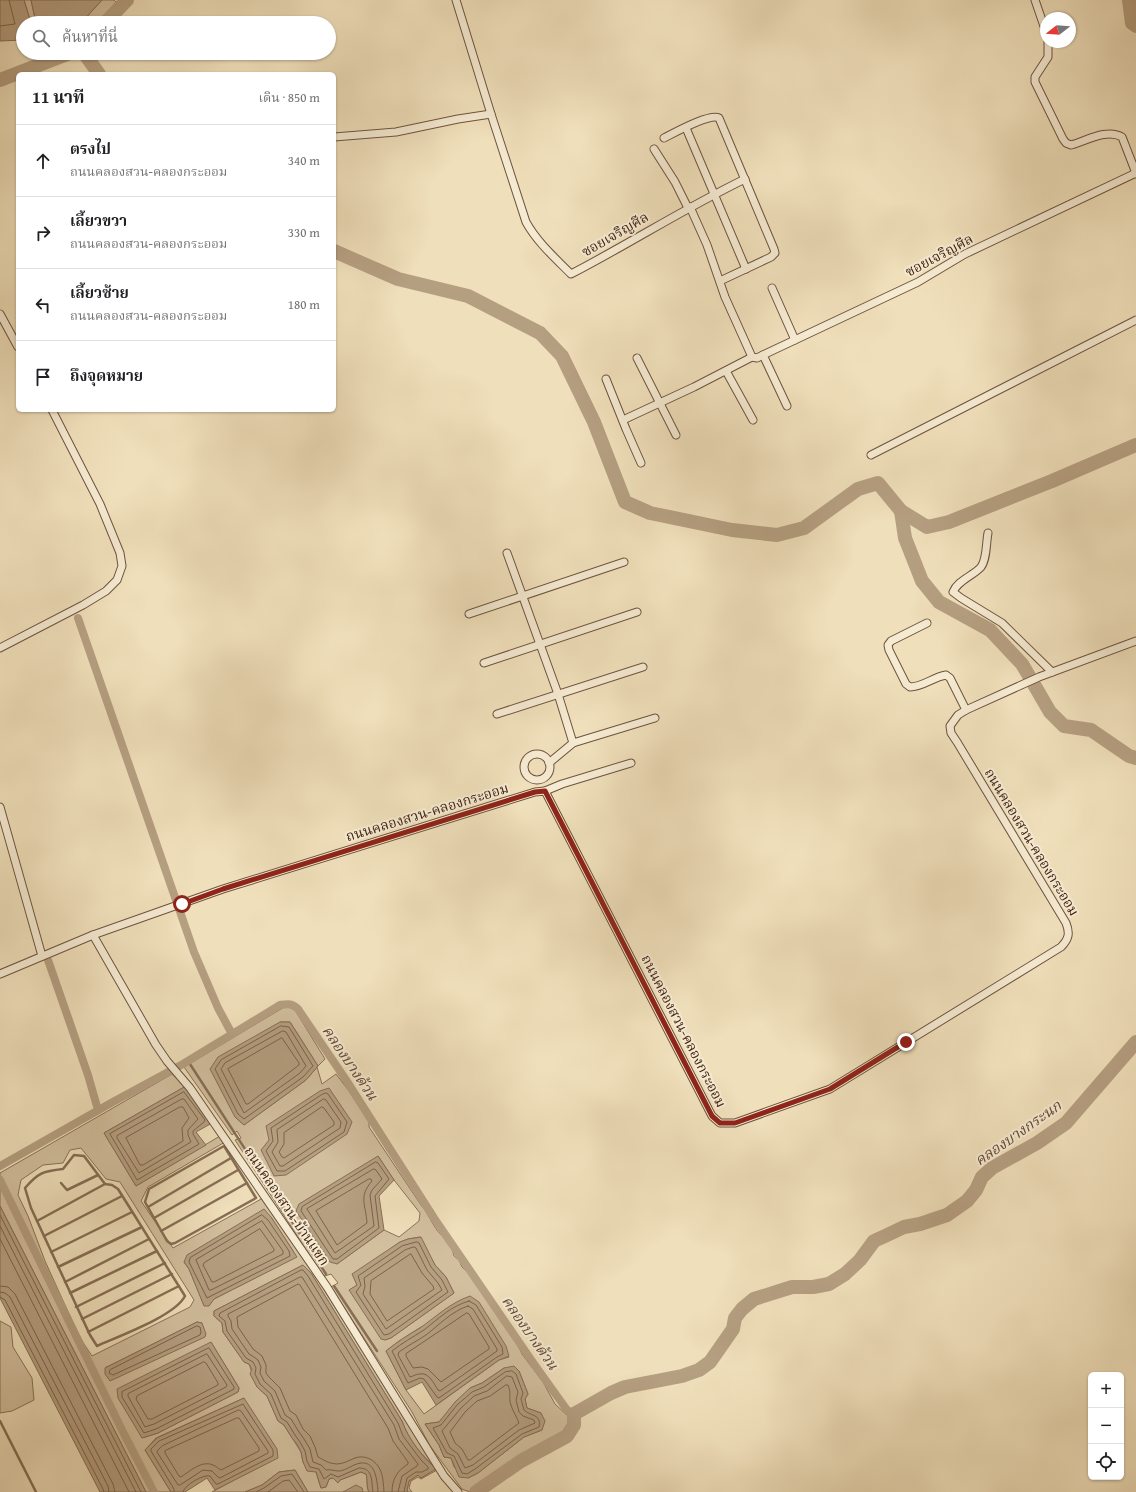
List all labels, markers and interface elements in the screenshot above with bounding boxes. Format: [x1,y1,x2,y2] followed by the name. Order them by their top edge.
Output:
[1040,12,1076,48] north arrow
[16,16,336,60] search box
[62,26,118,47] text: ค้นหาที่นี่
[30,27,52,49] icon: search
[32,84,84,109] text: 11 นาที
[259,88,320,107] text: เดิน · 850 m
[70,138,111,159] text: ตรงไป
[32,150,54,172] icon: ahead
[288,151,320,170] text: 340 m
[70,162,227,181] text: ถนนคลองสวน-คลองกระออม
[578,207,652,261] street label: ซอยเจริญศีล
[70,210,127,231] text: เลี้ยวขวา
[32,222,54,244] icon: right
[288,223,320,242] text: 330 m
[901,229,977,281] street label: ซอยเจริญศีล
[70,234,227,253] text: ถนนคลองสวน-คลองกระออม
[70,282,129,303] text: เลี้ยวซ้าย
[32,294,54,316] icon: left
[288,295,320,314] text: 180 m
[70,306,227,325] text: ถนนคลองสวน-คลองกระออม
[70,365,143,386] text: ถึงจุดหมาย
[32,366,54,388] icon: arrive
[980,764,1084,920] street label: ถนนคลองสวน-คลองกระออม
[343,778,511,846] street label: ถนนคลองสวน-คลองกระออม
[173,895,191,913] route start
[637,951,731,1111] street label: ถนนคลองสวน-คลองกระออม
[318,1021,383,1104] water label: คลองบางด้วน
[897,1033,915,1051] route end
[970,1094,1066,1170] water label: คลองบางกระนก
[240,1142,334,1270] street label: ถนนคลองสวน-บ้านแขก
[497,1291,564,1374] water label: คลองบางด้วน
[1088,1372,1124,1480] map controls
[1088,1372,1124,1408] button: +
[1088,1408,1124,1444] button: −
[1088,1444,1124,1480] button: locate

